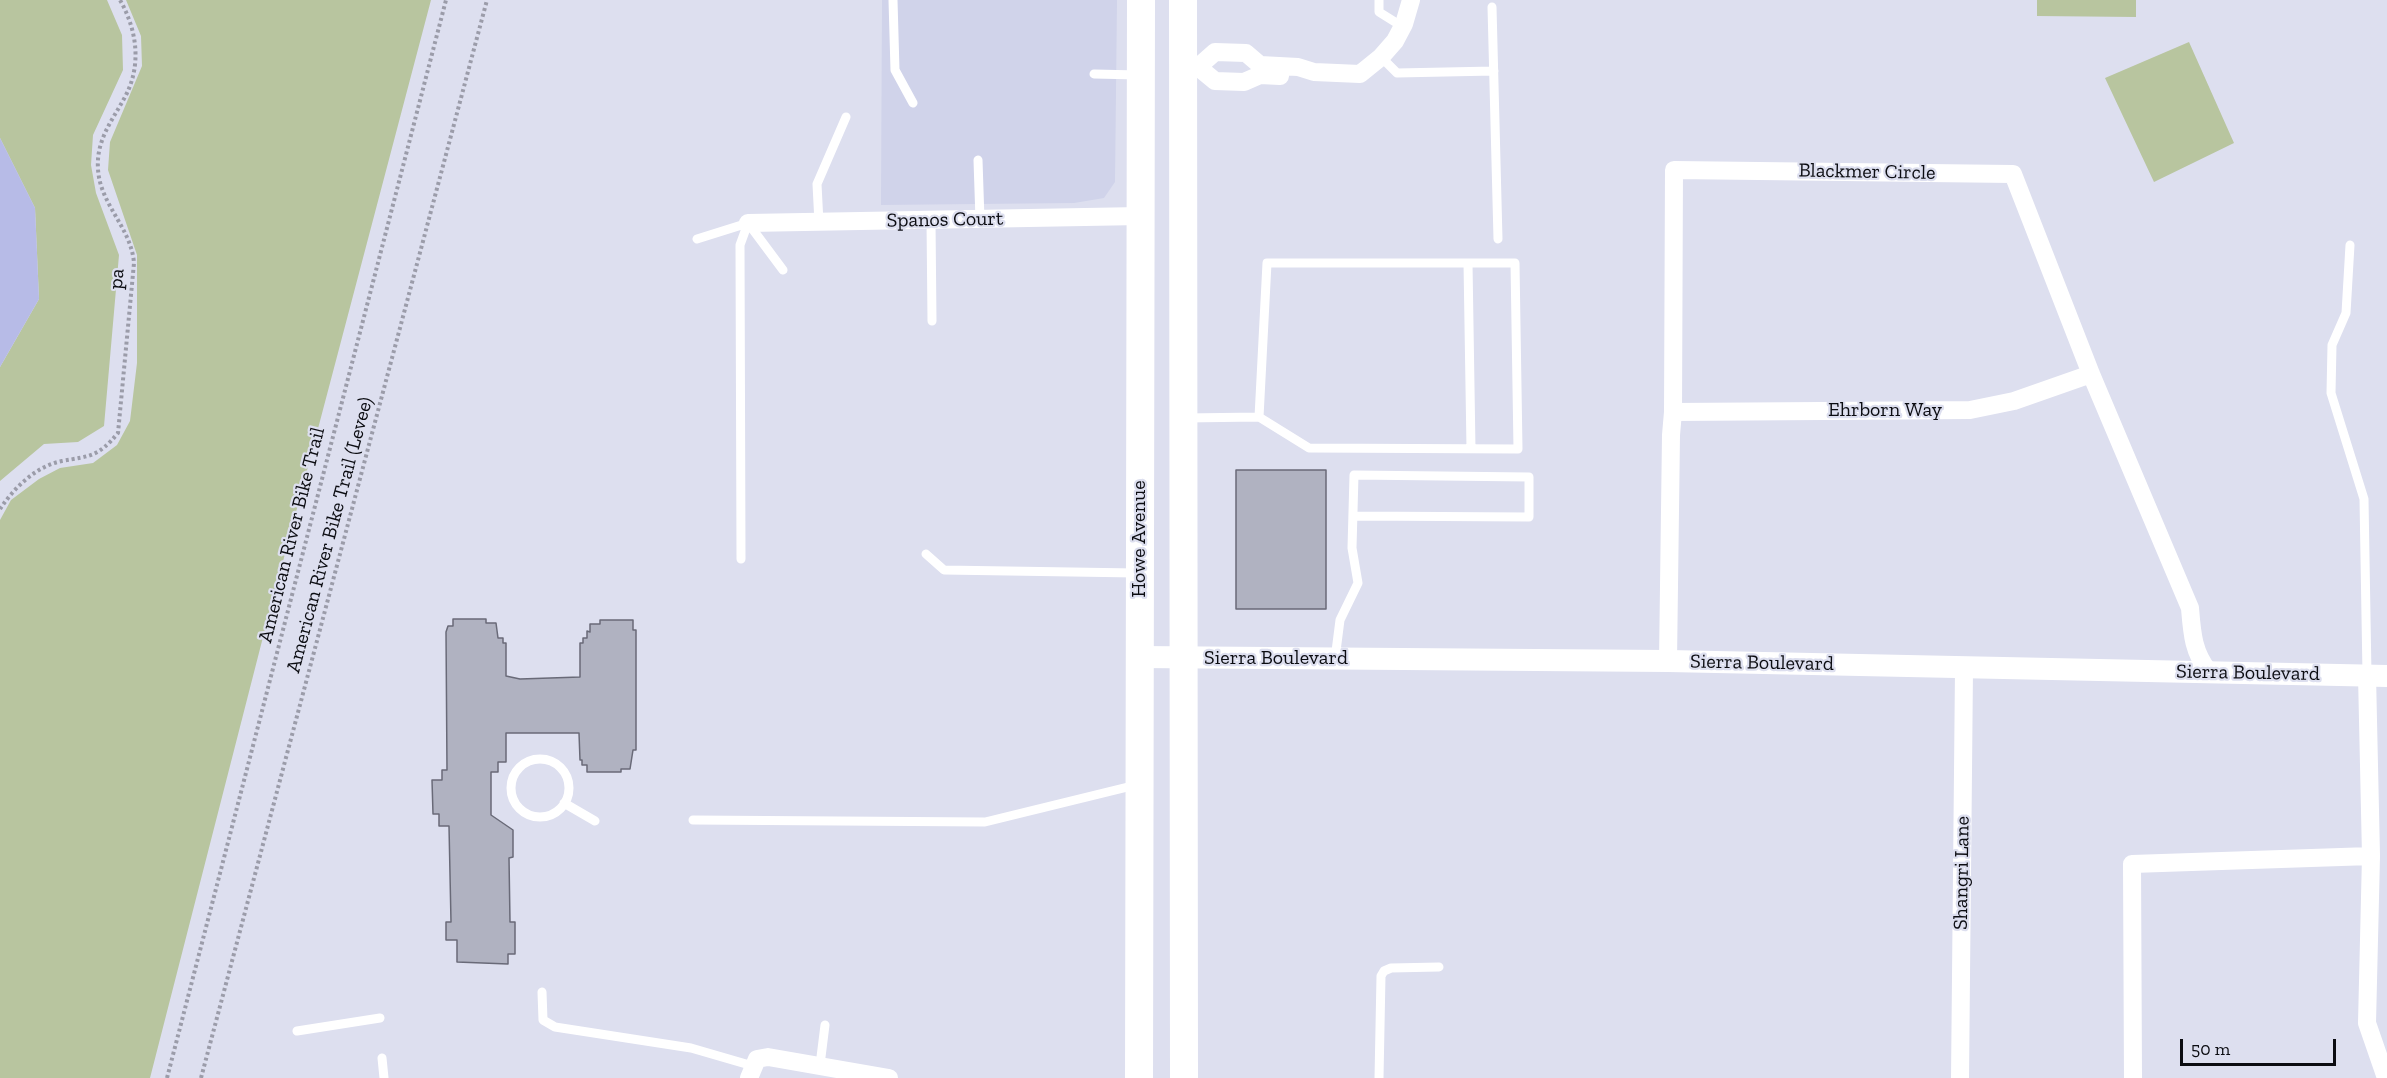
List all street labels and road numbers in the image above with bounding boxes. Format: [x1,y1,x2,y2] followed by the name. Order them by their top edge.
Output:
[1798,159,1936,185] street label: Blackmer Circle
[887,207,1003,233] street label: Spanos Court
[104,268,130,290] street label: pa
[282,395,378,675] street label: American River Bike Trail (Levee)
[1828,398,1942,422] street label: Ehrborn Way
[254,425,330,645] street label: American River Bike Trail
[1127,480,1151,598] street label: Howe Avenue
[1204,646,1348,670] street label: Sierra Boulevard
[1690,650,1834,676] street label: Sierra Boulevard
[2176,660,2320,686] street label: Sierra Boulevard
[1949,816,1975,930] street label: Shangri Lane

